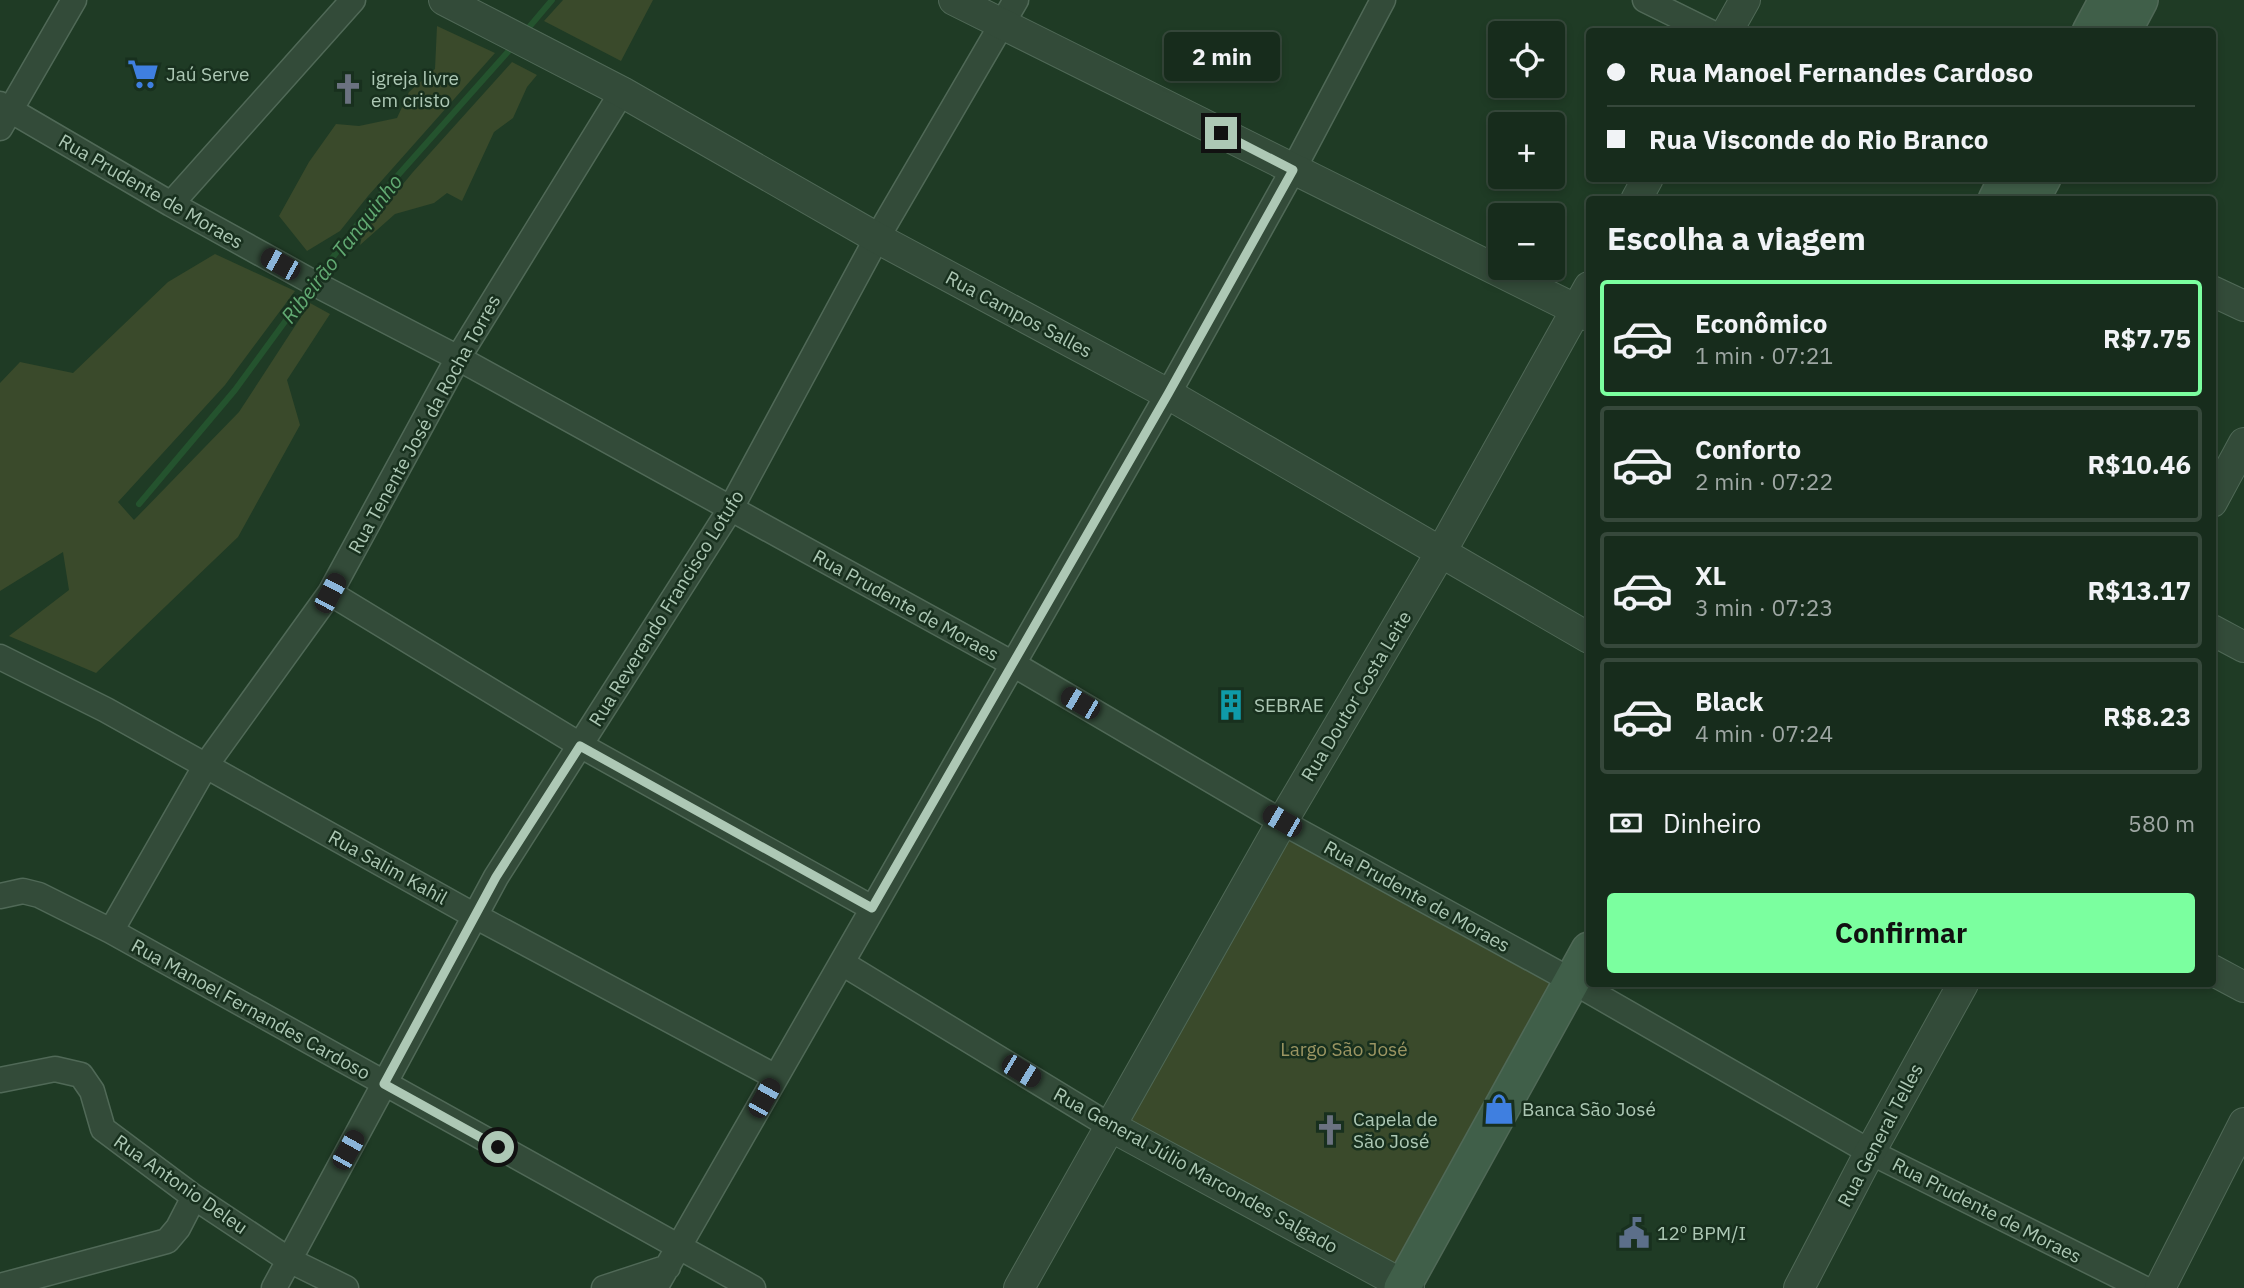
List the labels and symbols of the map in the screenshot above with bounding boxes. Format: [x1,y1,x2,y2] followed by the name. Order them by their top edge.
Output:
[1163,32,1279,80] callout: 2 min
[126,57,160,91] supermarket icon: Jaú Serve
[166,62,249,86] place label: Jaú Serve
[371,66,459,112] place label: igreja livre em cristo
[331,72,365,106] church icon: igreja livre em cristo
[1205,117,1237,149] route end
[54,128,248,254] street label: Rua Prudente de Moraes
[274,168,408,329] water label: Ribeirão Tanquinho
[257,245,304,283] car
[942,265,1096,363] street label: Rua Campos Salles
[343,290,505,558] street label: Rua Tenente José da Rocha Torres
[583,485,749,731] street label: Rua Reverendo Francisco Lotufo
[809,544,1003,666] street label: Rua Prudente de Moraes
[311,570,350,616] car
[1296,606,1416,786] street label: Rua Doutor Costa Leite
[1057,683,1104,723] car
[1214,688,1248,722] building icon: SEBRAE
[1254,693,1324,717] place label: SEBRAE
[1259,801,1306,841] car
[324,824,452,910] street label: Rua Salim Kahil
[1320,835,1514,957] street label: Rua Prudente de Moraes
[127,933,375,1085] street label: Rua Manoel Fernandes Cardoso
[1280,1037,1408,1061] park label: Largo São José
[998,1051,1045,1091] car
[1832,1059,1928,1211] street label: Rua General Telles
[745,1075,784,1121] car
[1050,1082,1342,1258] street label: Rua General Júlio Marcondes Salgado
[1482,1092,1516,1126] shop icon: Banca São José
[1522,1097,1656,1121] place label: Banca São José
[1353,1107,1438,1153] place label: Capela de São José
[1313,1113,1347,1147] church icon: Capela de São José
[329,1127,368,1173] car
[109,1129,253,1239] street label: Rua Antonio Deleu
[482,1131,514,1163] route start
[1888,1152,2086,1268] street label: Rua Prudente de Moraes
[1617,1216,1651,1250] public building icon: 12º BPM/I
[1657,1221,1746,1245] place label: 12º BPM/I

